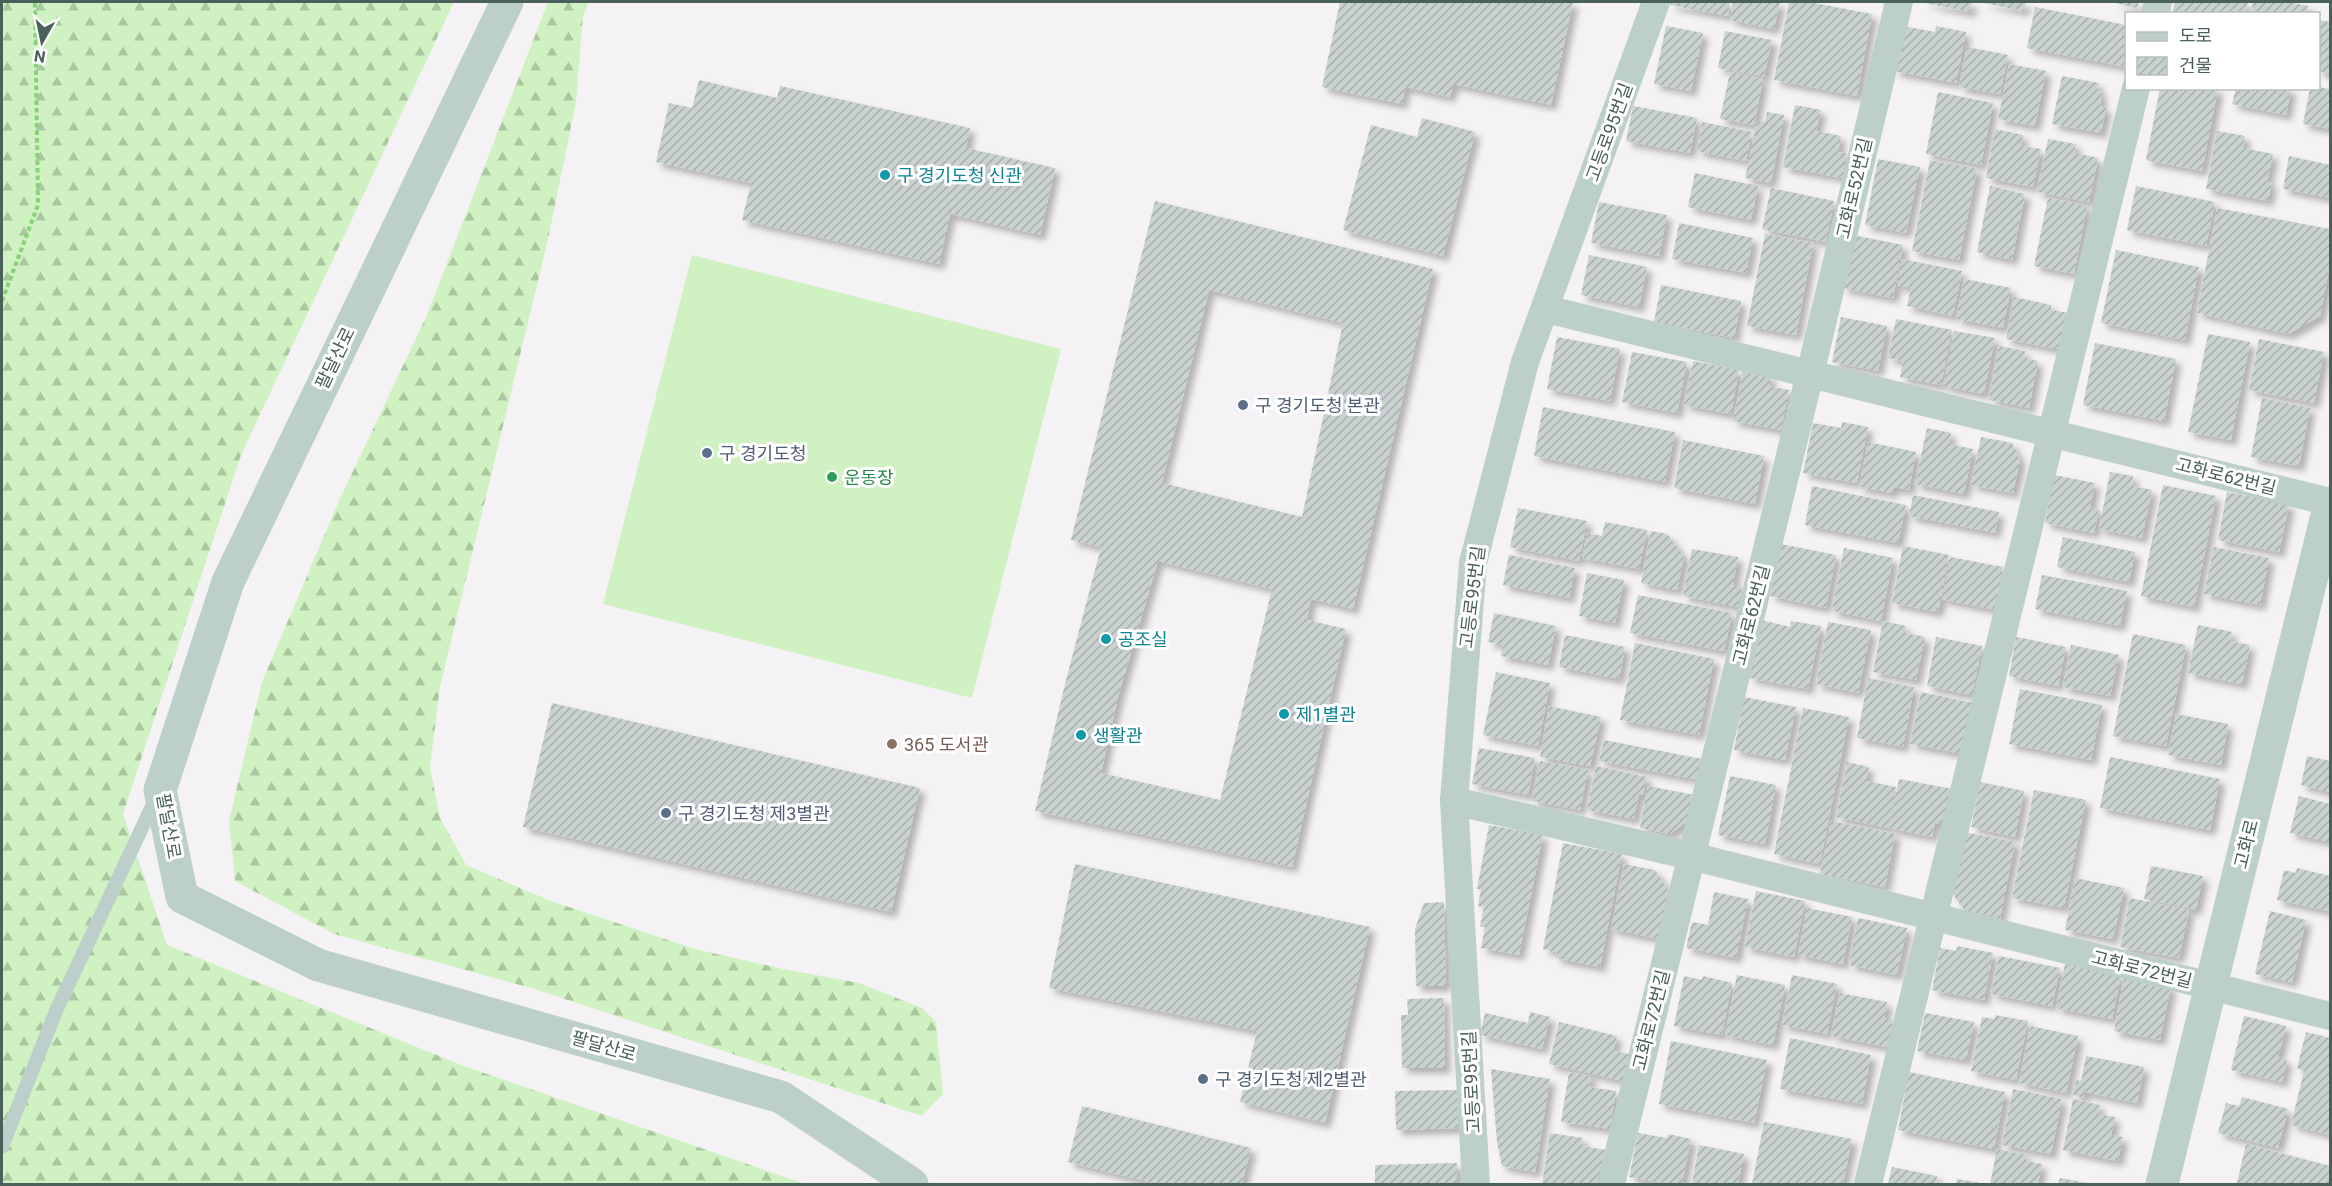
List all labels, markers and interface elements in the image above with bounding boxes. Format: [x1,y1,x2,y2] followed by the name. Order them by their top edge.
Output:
[12,12,72,72] north arrow
[2125,12,2320,90] legend
[2179,25,2212,46] text: 도로
[33,46,47,67] text: N
[2179,55,2212,76] text: 건물
[1582,80,1636,184] street label: 고등로95번길
[1832,135,1876,241] street label: 고화로52번길
[897,165,1022,186] place label: 구 경기도청 신관
[878,168,892,182] marker: 구 경기도청 신관
[311,324,359,392] street label: 팔달산로
[1255,395,1380,416] place label: 구 경기도청 본관
[1236,398,1250,412] marker: 구 경기도청 본관
[719,443,806,464] place label: 구 경기도청
[700,446,714,460] marker: 구 경기도청
[2173,453,2279,499] street label: 고화로62번길
[844,467,894,488] place label: 운동장
[825,470,839,484] marker: 운동장
[1455,545,1489,649] street label: 고등로95번길
[1728,562,1774,668] street label: 고화로62번길
[1118,629,1168,650] place label: 공조실
[1099,632,1113,646] marker: 공조실
[1296,704,1356,725] place label: 제1별관
[1277,707,1291,721] marker: 제1별관
[1093,725,1143,746] place label: 생활관
[1074,728,1088,742] marker: 생활관
[904,734,989,755] place label: 365 도서관
[885,737,899,751] marker: 365 도서관
[153,792,185,860] street label: 팔달산로
[678,803,830,824] place label: 구 경기도청 제3별관
[659,806,673,820] marker: 구 경기도청 제3별관
[2230,817,2262,871] street label: 고화로
[2089,946,2195,992] street label: 고화로72번길
[1628,967,1674,1073] street label: 고화로72번길
[569,1027,639,1065] street label: 팔달산로
[1458,1030,1484,1134] street label: 고등로95번길
[1215,1069,1367,1090] place label: 구 경기도청 제2별관
[1196,1072,1210,1086] marker: 구 경기도청 제2별관

